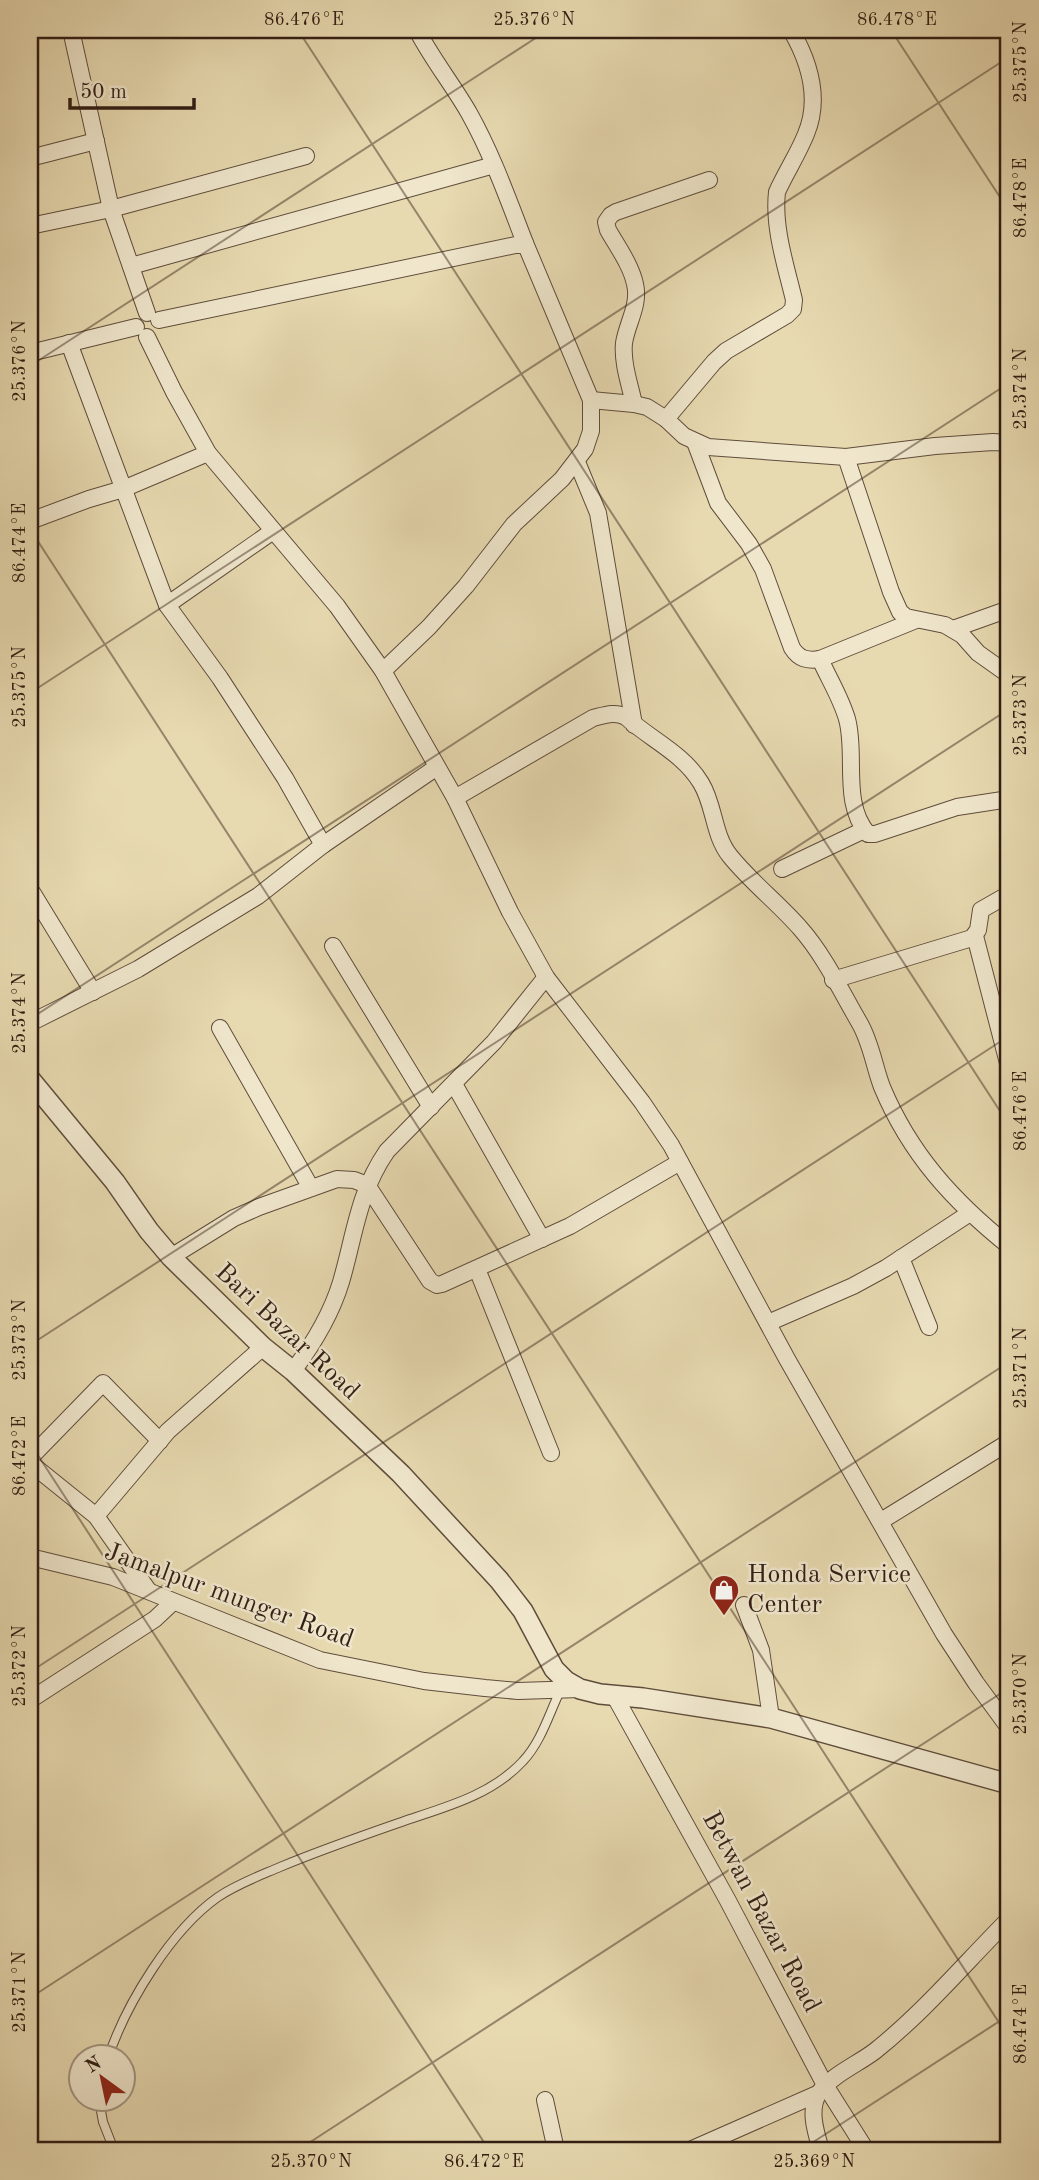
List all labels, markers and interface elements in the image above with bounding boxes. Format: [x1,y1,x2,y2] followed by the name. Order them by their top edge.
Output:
[264,11,344,29] text: 86.476°E
[493,11,575,29] text: 25.376°N
[857,11,937,29] text: 86.478°E
[1012,21,1030,103] text: 25.375°N
[70,66,194,110] scale bar
[80,82,127,103] text: 50 m
[1012,158,1030,238] text: 86.478°E
[11,320,29,402] text: 25.376°N
[1012,348,1030,430] text: 25.374°N
[11,503,29,583] text: 86.474°E
[11,646,29,728] text: 25.375°N
[1012,674,1030,756] text: 25.373°N
[11,972,29,1054] text: 25.374°N
[1012,1071,1030,1151] text: 86.476°E
[210,1259,364,1405] street label: Bari Bazar Road
[11,1299,29,1381] text: 25.373°N
[1012,1327,1030,1409] text: 25.371°N
[11,1416,29,1496] text: 86.472°E
[101,1539,357,1653] street label: Jamalpur munger Road
[747,1562,911,1618] place label: Honda Service Center
[707,1573,741,1617] shop icon: Honda Service Center
[11,1625,29,1707] text: 25.372°N
[1012,1653,1030,1735] text: 25.370°N
[697,1807,825,2017] street label: Betwan Bazar Road
[11,1951,29,2033] text: 25.371°N
[1012,1984,1030,2064] text: 86.474°E
[66,2044,136,2114] north arrow
[83,2054,106,2078] text: N
[270,2153,352,2171] text: 25.370°N
[444,2153,524,2171] text: 86.472°E
[773,2153,855,2171] text: 25.369°N

